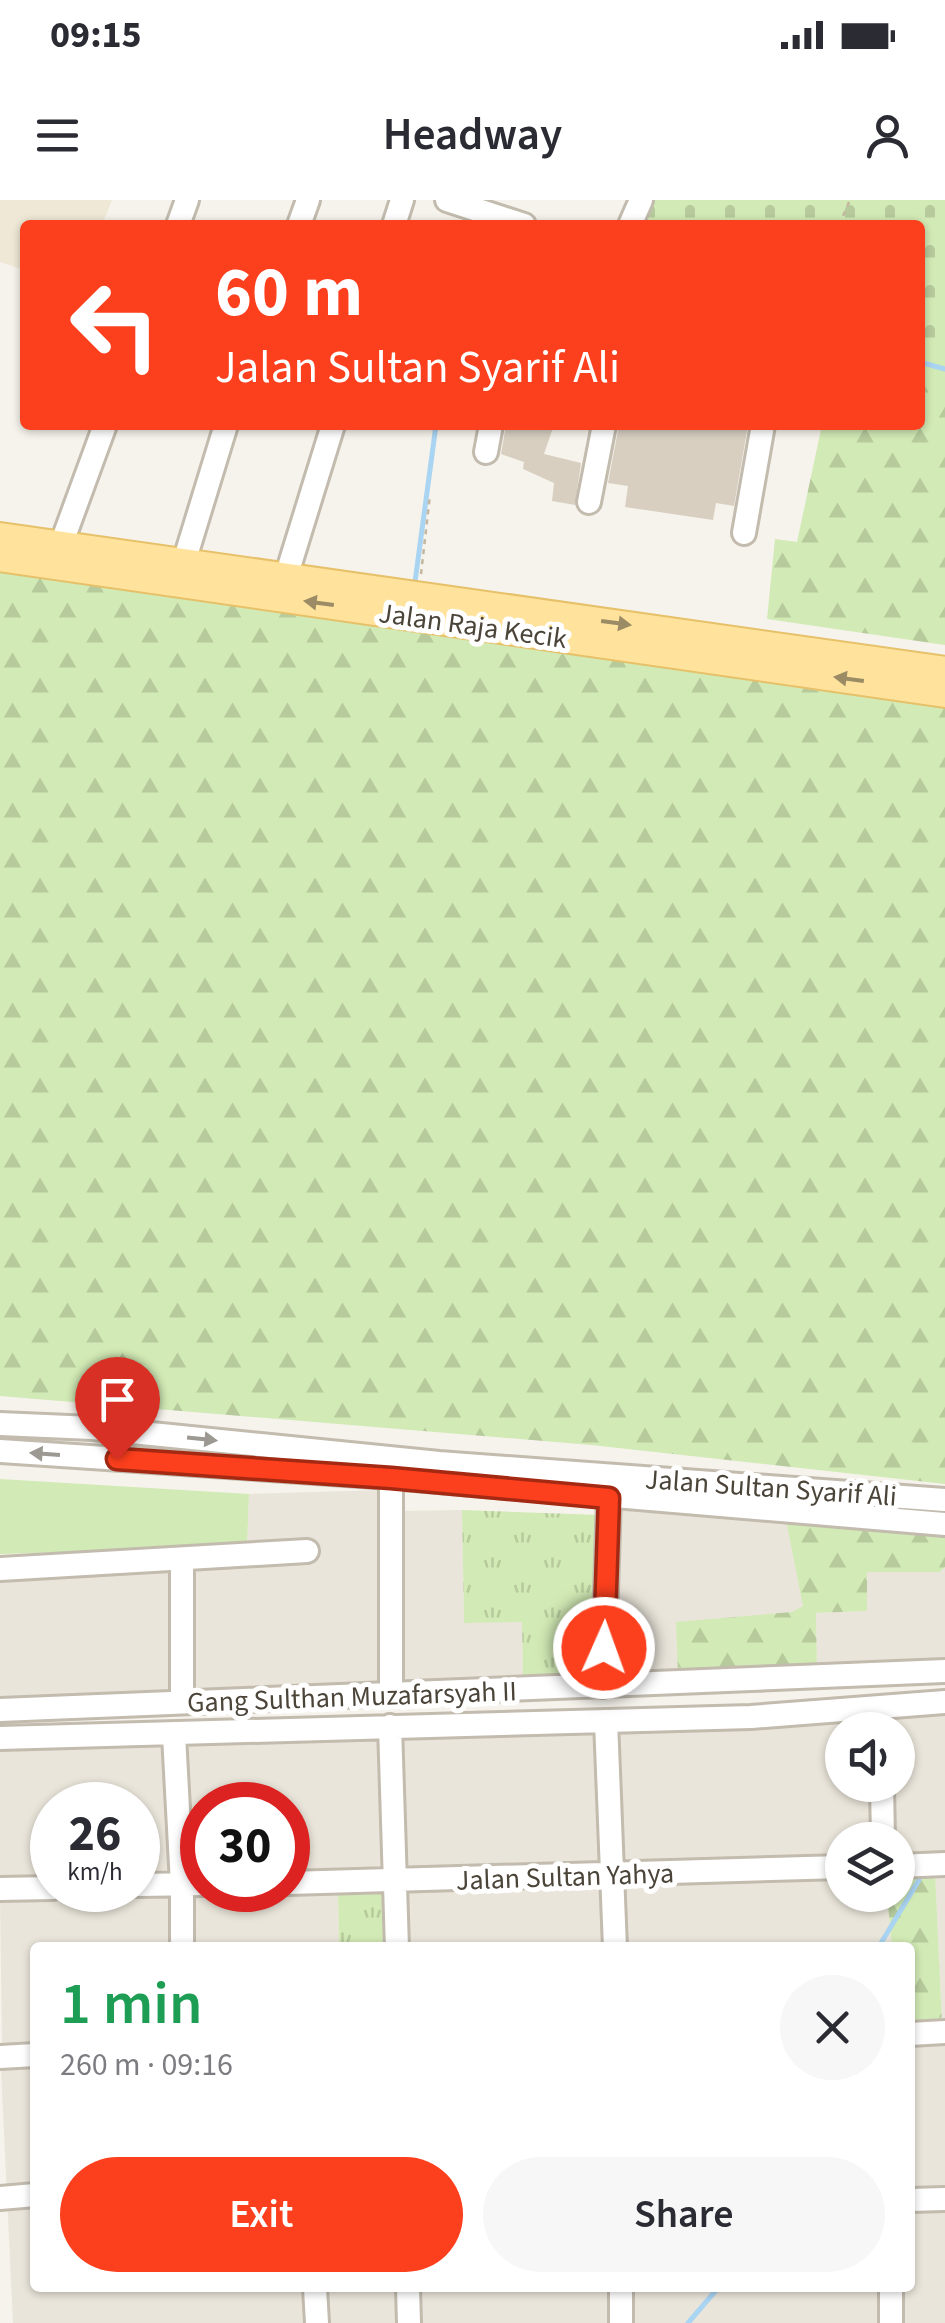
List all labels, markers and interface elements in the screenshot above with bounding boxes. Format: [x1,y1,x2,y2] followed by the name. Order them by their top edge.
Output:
[50,8,142,62] text: 09:15
[383,103,562,167] text: Headway
[30,108,85,163] icon: menu
[860,108,915,163] icon: person
[215,243,363,343] text: 60 m
[50,260,180,390] icon: left
[215,336,620,400] text: Jalan Sultan Syarif Ali
[376,593,570,659] street label: Jalan Raja Kecik
[303,595,334,611] one-way arrow
[601,616,633,632] one-way arrow
[832,670,864,686] one-way arrow
[75,1357,160,1460] pin
[90,1372,145,1427] icon: arrive
[186,1431,218,1447] one-way arrow
[29,1446,61,1462] one-way arrow
[644,1459,898,1517] street label: Jalan Sultan Syarif Ali
[552,1596,656,1700] position arrow
[187,1671,517,1723] street label: Gang Sulthan Muzafarsyah II
[825,1712,915,1912] map controls
[825,1712,915,1802] button: sound
[180,1782,310,1912] speed limit sign: 30
[69,1799,121,1870] text: 26
[825,1822,915,1912] button: layers
[455,1853,675,1901] street label: Jalan Sultan Yahya
[67,1854,123,1890] text: km/h
[60,1962,203,2047] text: 1 min
[780,1975,885,2080] button: close
[60,2042,233,2088] text: 260 m · 09:16
[60,2157,463,2272] button: Exit
[483,2157,885,2272] button: Share

